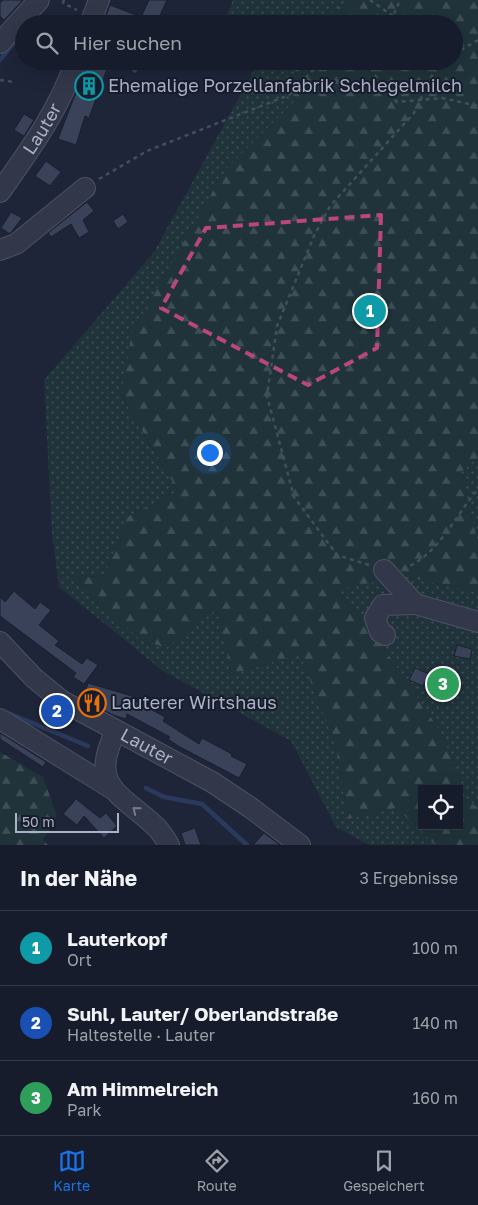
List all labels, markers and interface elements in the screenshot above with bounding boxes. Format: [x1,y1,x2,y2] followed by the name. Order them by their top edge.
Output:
[15,15,463,70] search box
[33,29,61,57] icon: search
[73,31,182,54] text: Hier suchen
[74,71,104,101] building icon: Ehemalige Porzellanfabrik Schlegelmilch
[108,74,462,96] place label: Ehemalige Porzellanfabrik Schlegelmilch
[18,99,65,158] street label: Lauter
[354,292,386,330] pin: 1
[197,440,223,466] your location
[427,665,459,703] pin: 3
[77,688,107,718] restaurant icon: Lauterer Wirtshaus
[111,691,277,713] place label: Lauterer Wirtshaus
[41,692,73,730] pin: 2
[117,723,177,769] street label: Lauter
[418,785,463,830] map controls
[418,785,463,830] button: locate
[132,807,141,816] one-way arrow
[15,810,119,833] scale bar
[22,813,55,830] text: 50 m
[20,865,137,891] text: In der Nähe
[359,868,458,888] text: 3 Ergebnisse
[67,927,167,950] text: Lauterkopf
[32,938,40,958] text: 1
[412,938,458,958] text: 100 m
[67,950,92,970] text: Ort
[67,1002,338,1025] text: Suhl, Lauter/ Oberlandstraße
[31,1013,41,1033] text: 2
[412,1013,458,1033] text: 140 m
[67,1025,215,1045] text: Haltestelle · Lauter
[67,1077,218,1100] text: Am Himmelreich
[31,1088,41,1108] text: 3
[412,1088,458,1108] text: 160 m
[67,1100,102,1120] text: Park
[53,1147,90,1194] tab: Karte
[197,1147,237,1194] tab: Route
[343,1147,425,1194] tab: Gespeichert

